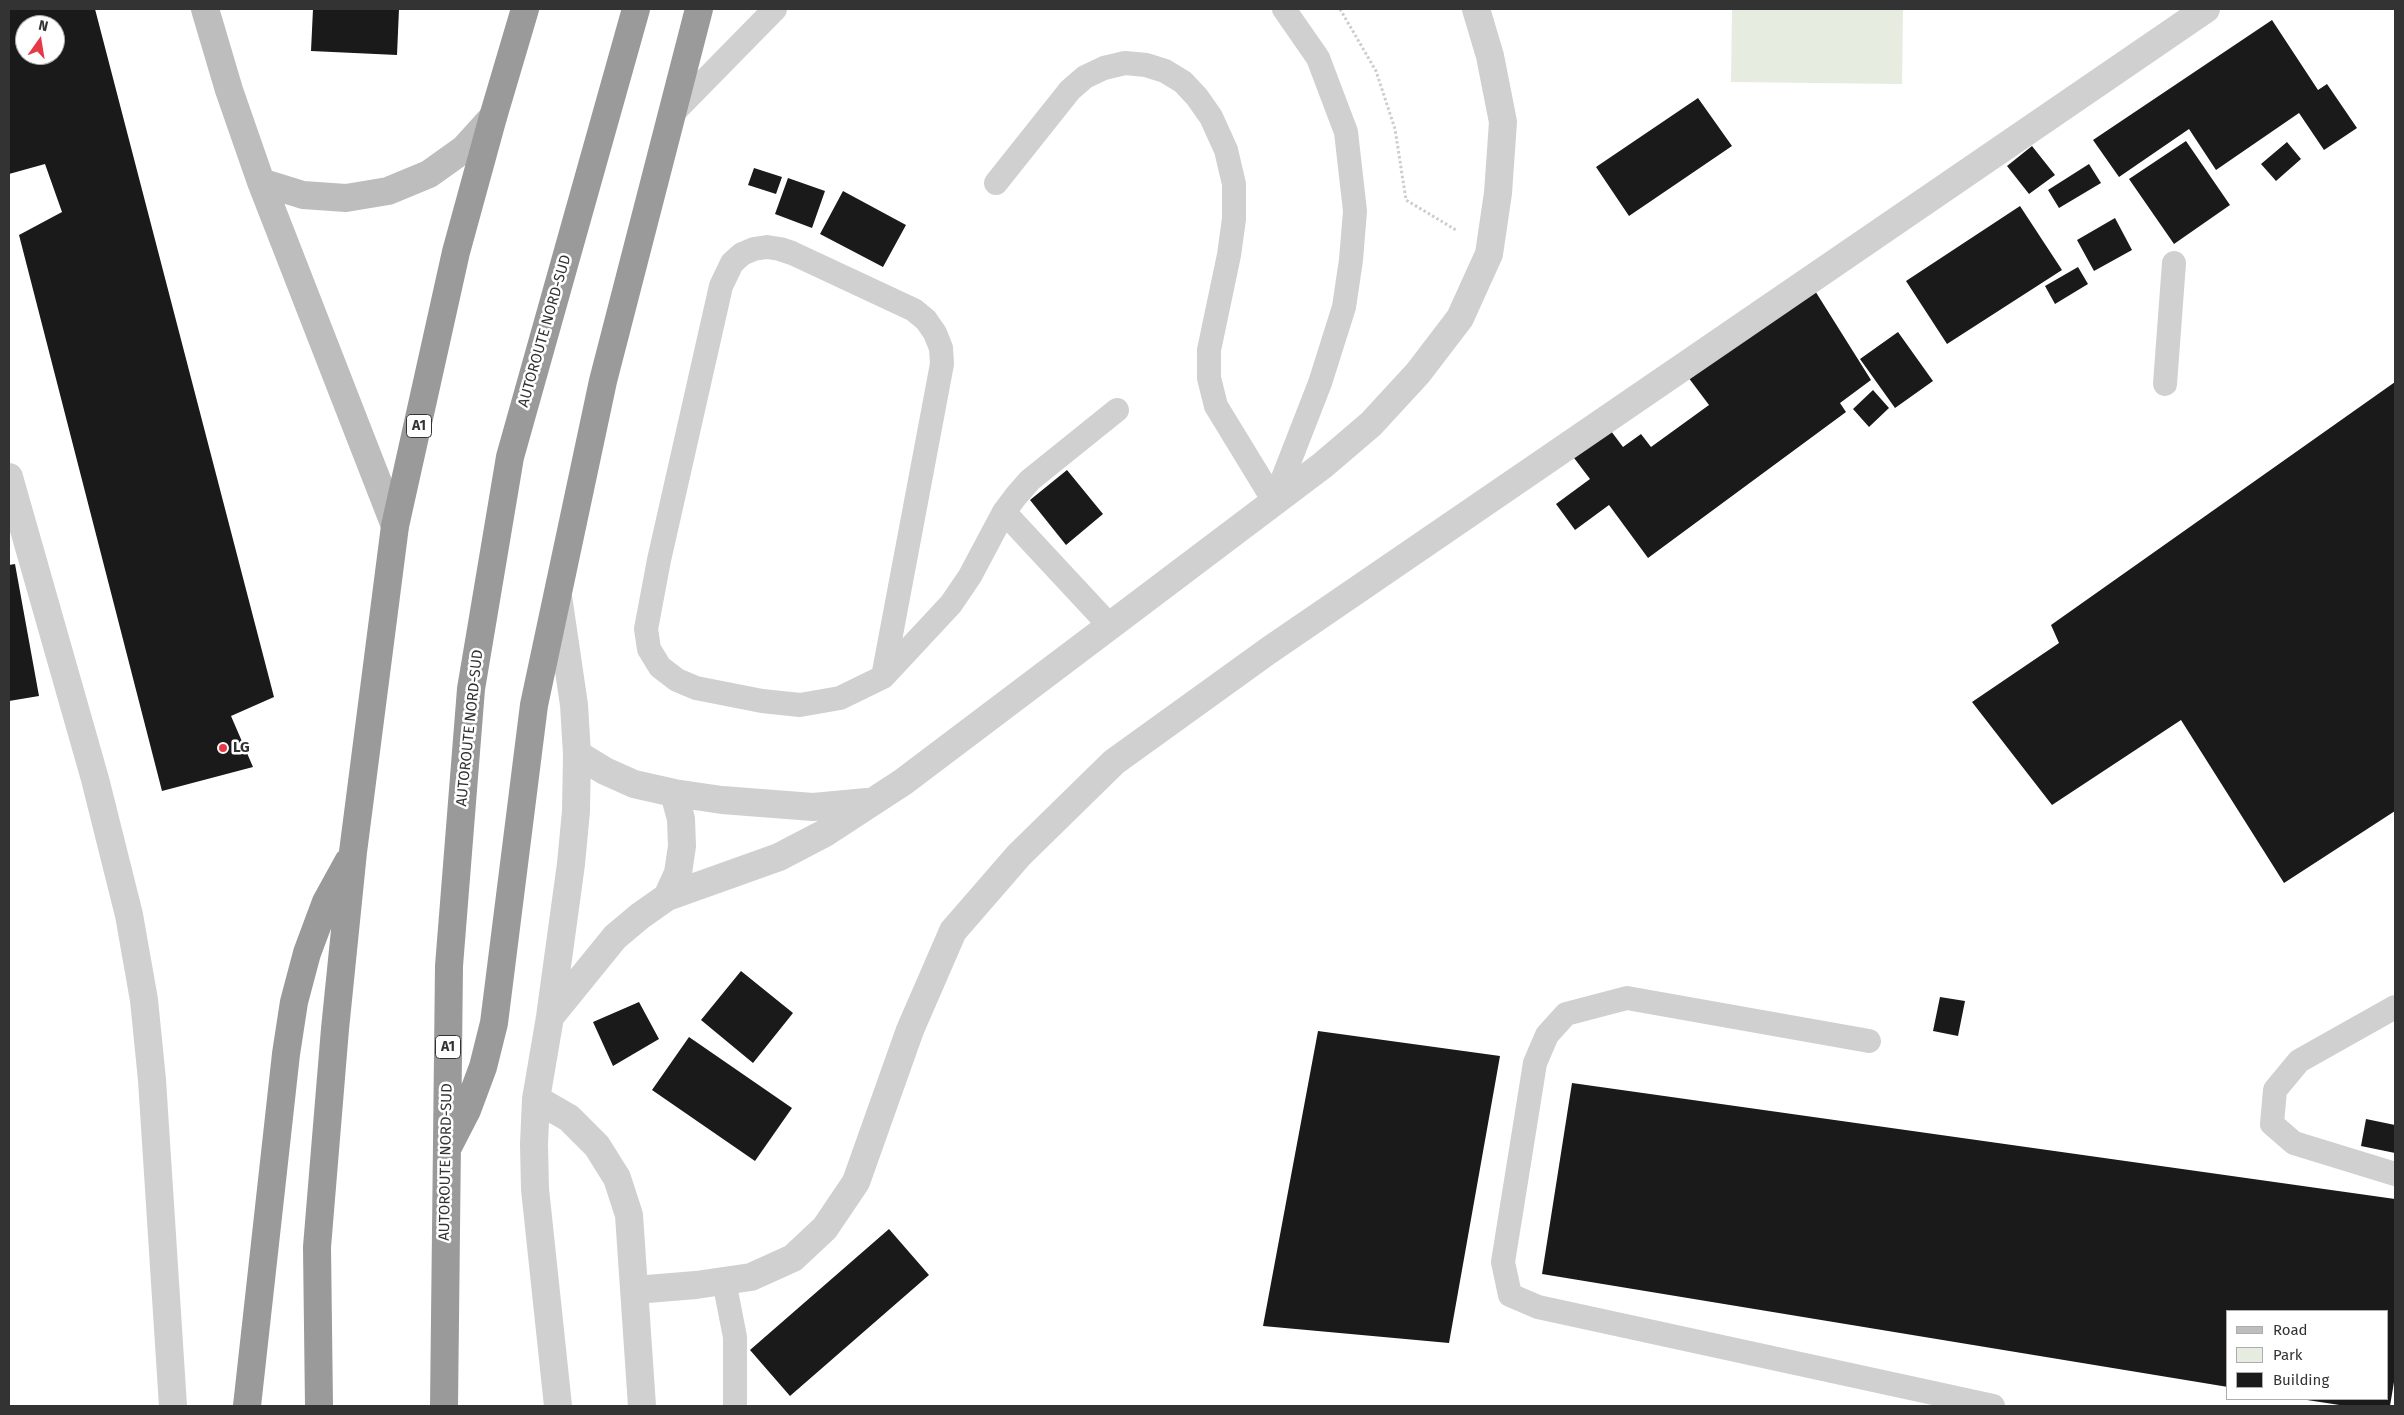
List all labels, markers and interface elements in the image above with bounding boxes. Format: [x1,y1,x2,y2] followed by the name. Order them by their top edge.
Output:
[15,15,65,65] north arrow
[37,17,50,35] text: N
[515,253,575,409] street label: AUTOROUTE NORD-SUD
[406,414,432,438] road number: A1
[453,649,487,807] street label: AUTOROUTE NORD-SUD
[233,739,250,757] place label: LG
[217,742,229,754] marker: LG
[436,1036,460,1058] road number: A1
[436,1083,456,1241] street label: AUTOROUTE NORD-SUD
[2226,1310,2389,1400] legend
[2273,1321,2308,1339] text: Road
[2273,1346,2303,1364] text: Park
[2273,1371,2329,1389] text: Building

